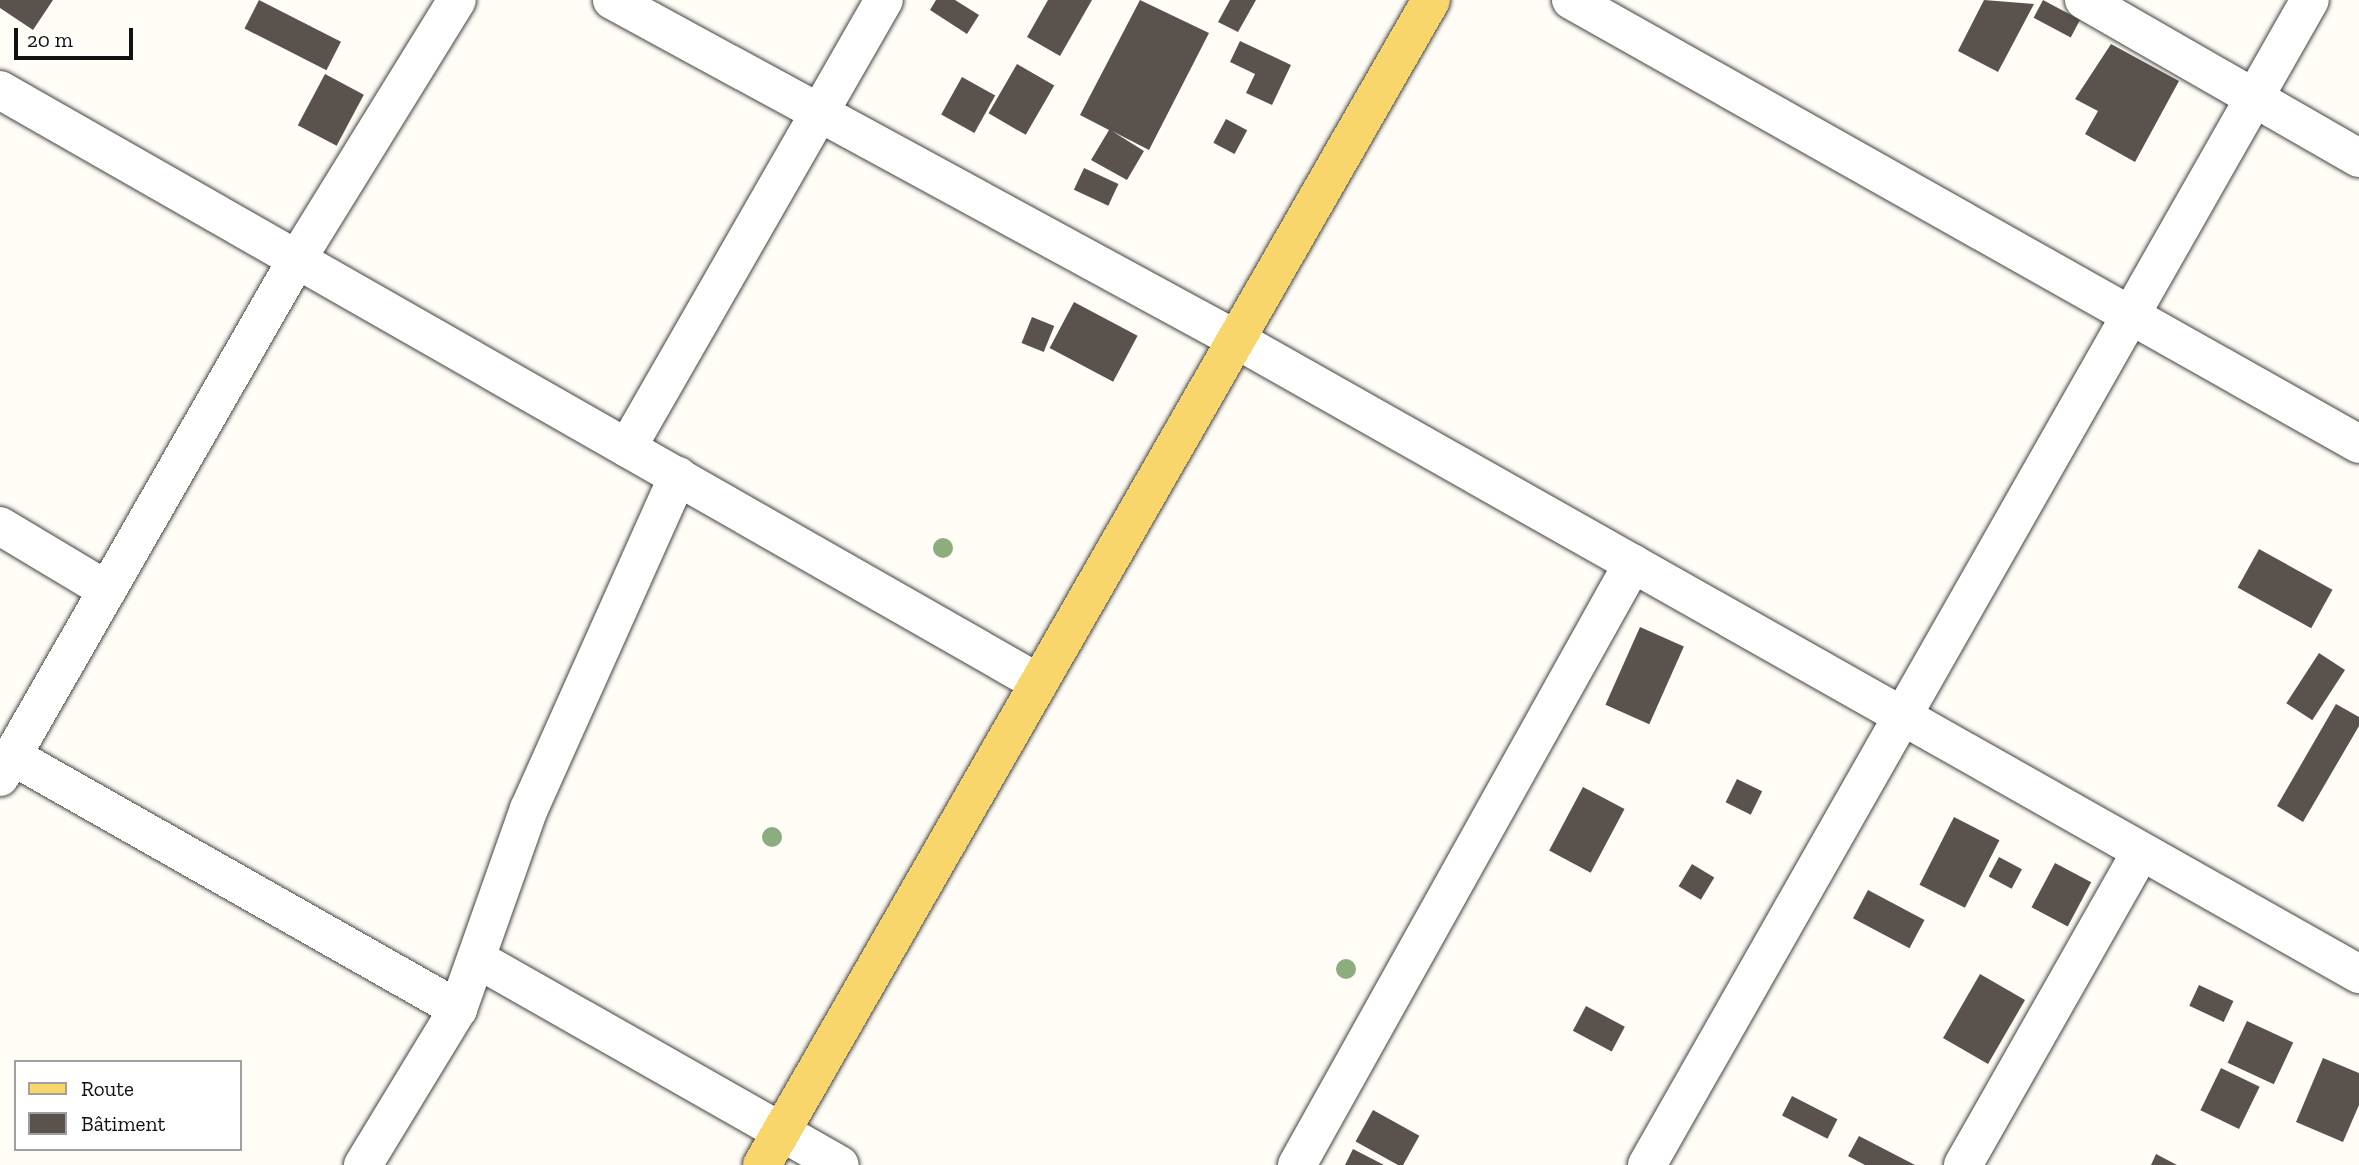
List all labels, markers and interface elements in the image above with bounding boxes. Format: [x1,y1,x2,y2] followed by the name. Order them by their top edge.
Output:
[18,14,136,58] scale bar
[27,27,73,52] text: 20 m
[14,1060,242,1151] legend
[81,1076,134,1101] text: Route
[81,1111,165,1136] text: Bâtiment

